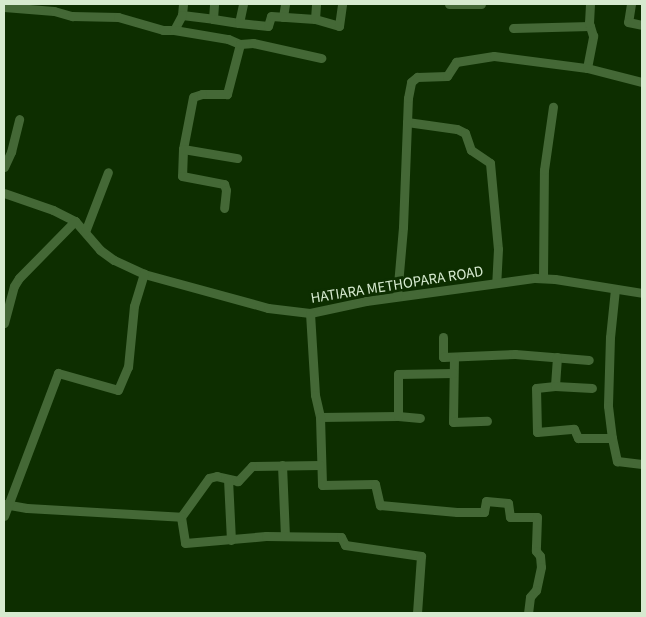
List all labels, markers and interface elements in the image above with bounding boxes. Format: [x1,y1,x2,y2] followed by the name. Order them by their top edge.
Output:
[309,262,485,308] street label: HATIARA METHOPARA ROAD

